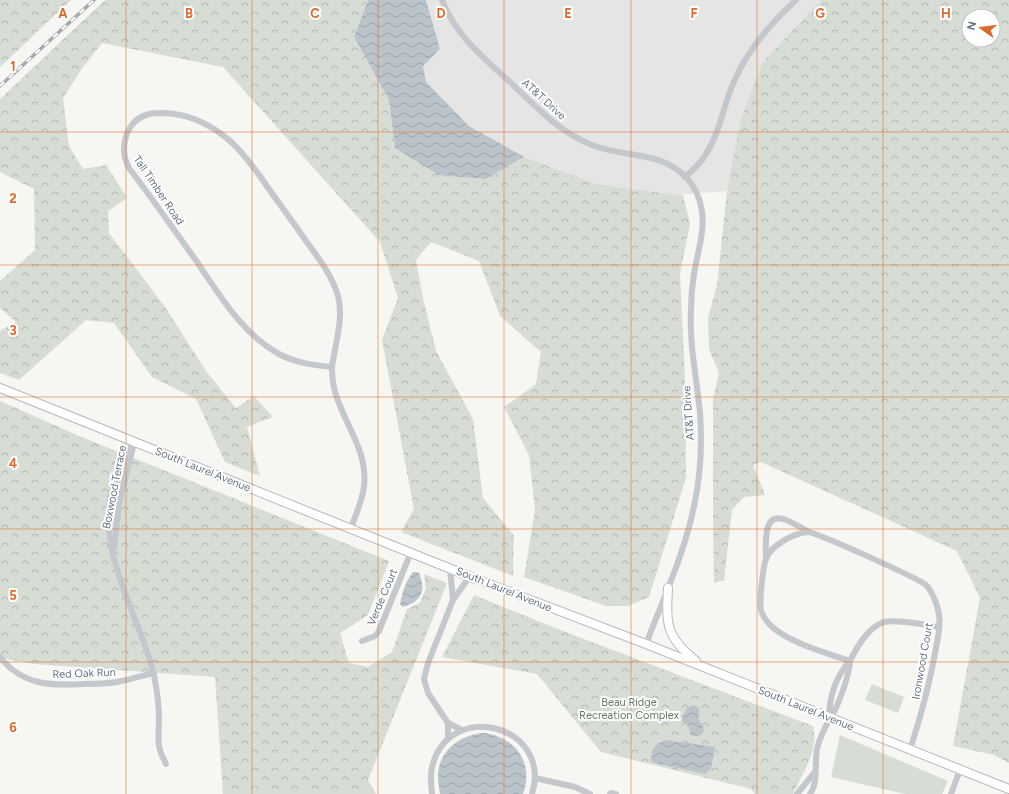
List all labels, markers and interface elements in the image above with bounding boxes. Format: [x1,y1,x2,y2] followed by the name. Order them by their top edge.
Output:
[58,6,68,21] text: A
[185,6,193,21] text: B
[310,6,320,21] text: C
[436,6,446,21] text: D
[564,6,572,21] text: E
[690,6,698,21] text: F
[815,6,825,21] text: G
[941,6,951,21] text: H
[961,8,1001,48] north arrow
[964,20,979,31] text: N
[10,59,16,74] text: 1
[519,76,568,122] street label: AT&T Drive
[131,153,187,227] street label: Tall Timber Road
[9,191,17,206] text: 2
[9,323,17,338] text: 3
[680,385,697,441] street label: AT&T Drive
[100,444,129,530] street label: Boxwood Terrace
[153,444,252,495] street label: South Laurel Avenue
[9,456,17,471] text: 4
[454,564,553,615] street label: South Laurel Avenue
[365,567,400,628] street label: Verde Court
[9,588,17,603] text: 5
[909,622,936,701] street label: Ironwood Court
[52,666,116,681] street label: Red Oak Run
[756,683,855,734] street label: South Laurel Avenue
[579,696,680,722] park label: Beau Ridge Recreation Complex
[9,720,17,735] text: 6

